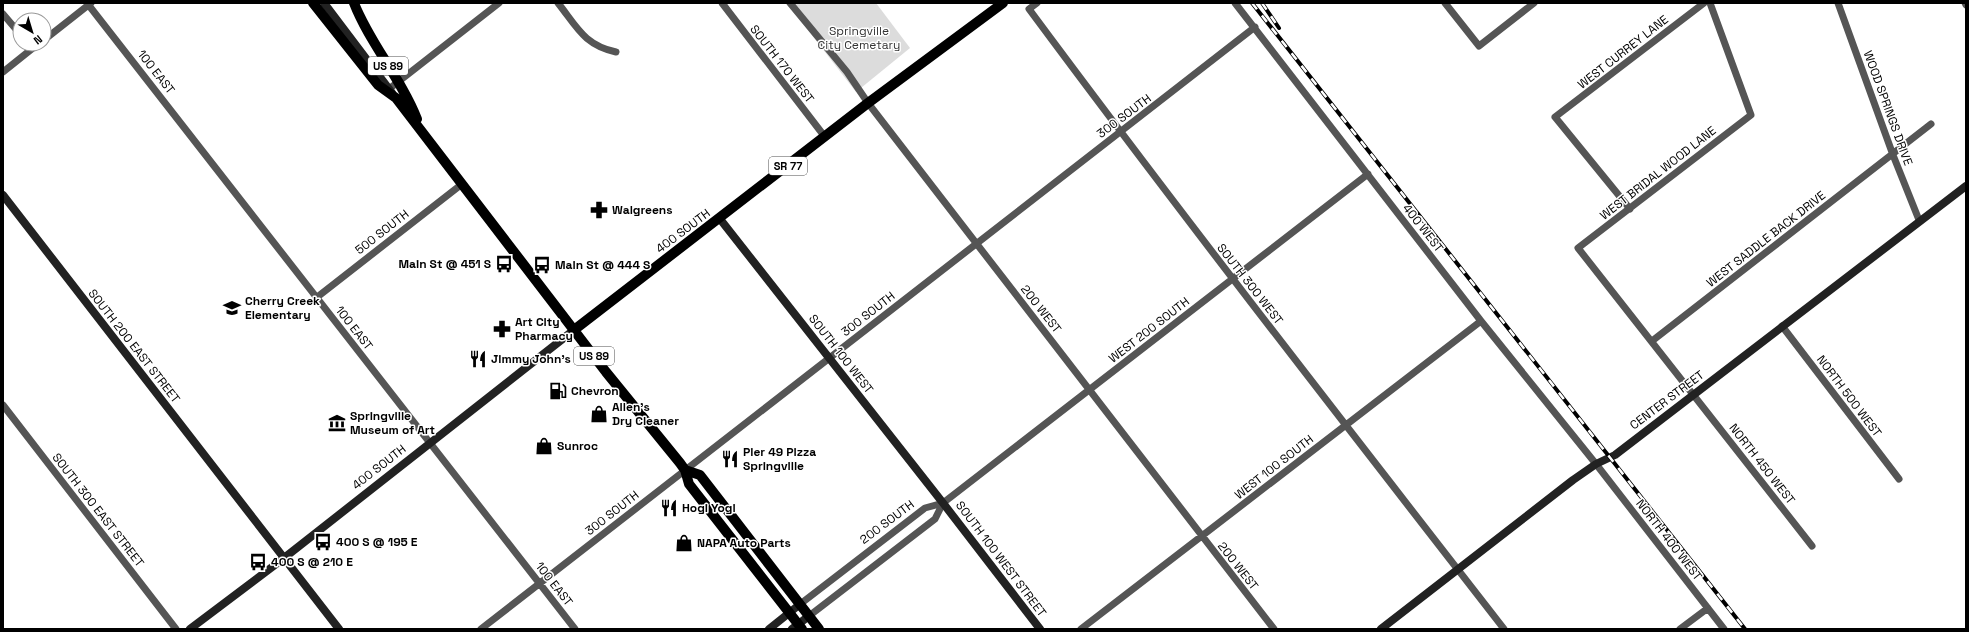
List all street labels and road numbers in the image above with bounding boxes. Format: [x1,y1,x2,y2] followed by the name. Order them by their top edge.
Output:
[1574,11,1672,92] street label: WEST CURREY LANE
[746,22,818,106] street label: SOUTH 170 WEST
[134,47,178,97] street label: 100 EAST
[1860,48,1916,168] street label: WOOD SPRINGS DRIVE
[368,57,408,75] road number: US 89
[1094,90,1154,142] street label: 300 SOUTH
[1597,122,1720,223] street label: WEST BRIDAL WOOD LANE
[769,157,807,175] road number: SR 77
[1703,187,1829,291] street label: WEST SADDLE BACK DRIVE
[1399,201,1447,255] street label: 400 WEST
[653,205,713,257] street label: 400 SOUTH
[352,206,412,258] street label: 500 SOUTH
[1213,240,1287,328] street label: SOUTH 300 WEST
[1017,282,1065,336] street label: 200 WEST
[84,286,184,406] street label: SOUTH 200 EAST STREET
[838,288,898,340] street label: 300 SOUTH
[1105,293,1193,367] street label: WEST 200 SOUTH
[332,303,376,353] street label: 100 EAST
[805,311,877,397] street label: SOUTH 100 WEST
[574,347,614,365] road number: US 89
[1813,352,1885,440] street label: NORTH 500 WEST
[1627,367,1707,433] street label: CENTER STREET
[1725,420,1799,508] street label: NORTH 450 WEST
[1231,431,1317,503] street label: WEST 100 SOUTH
[349,441,409,493] street label: 400 SOUTH
[48,450,148,570] street label: SOUTH 300 EAST STREET
[582,487,642,539] street label: 300 SOUTH
[857,496,917,548] street label: 200 SOUTH
[1632,496,1706,584] street label: NORTH 400 WEST
[952,498,1050,620] street label: SOUTH 100 WEST STREET
[1214,539,1262,593] street label: 200 WEST
[532,559,576,609] street label: 100 EAST

